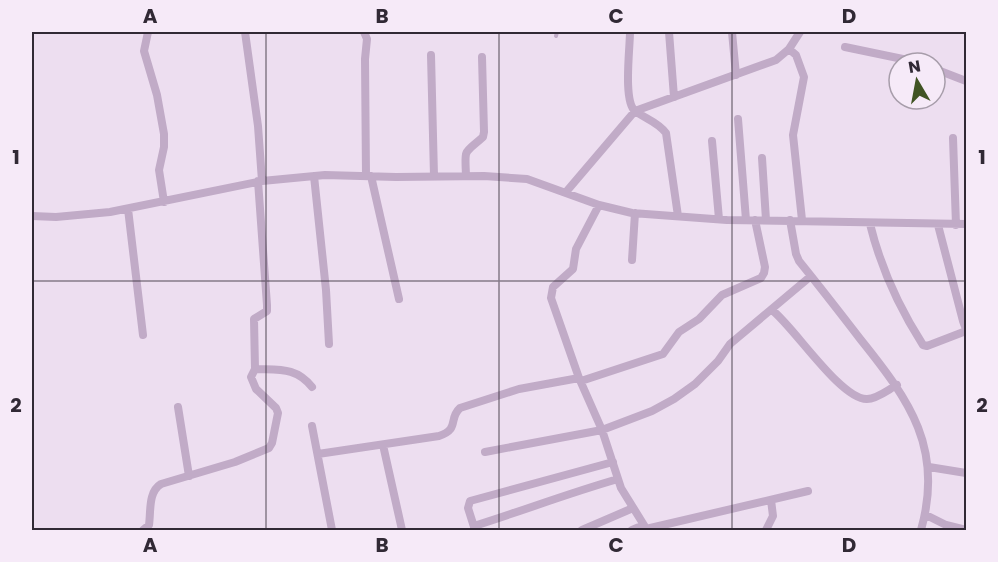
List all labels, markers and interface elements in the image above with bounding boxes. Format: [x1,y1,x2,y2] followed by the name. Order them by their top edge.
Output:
[143,2,158,30] text: A
[375,2,389,30] text: B
[608,2,624,30] text: C
[842,2,856,30] text: D
[887,51,947,111] north arrow
[907,54,922,79] text: N
[12,143,20,171] text: 1
[978,143,986,171] text: 1
[10,391,22,419] text: 2
[976,391,988,419] text: 2
[143,531,158,559] text: A
[375,531,389,559] text: B
[608,531,624,559] text: C
[842,531,856,559] text: D

